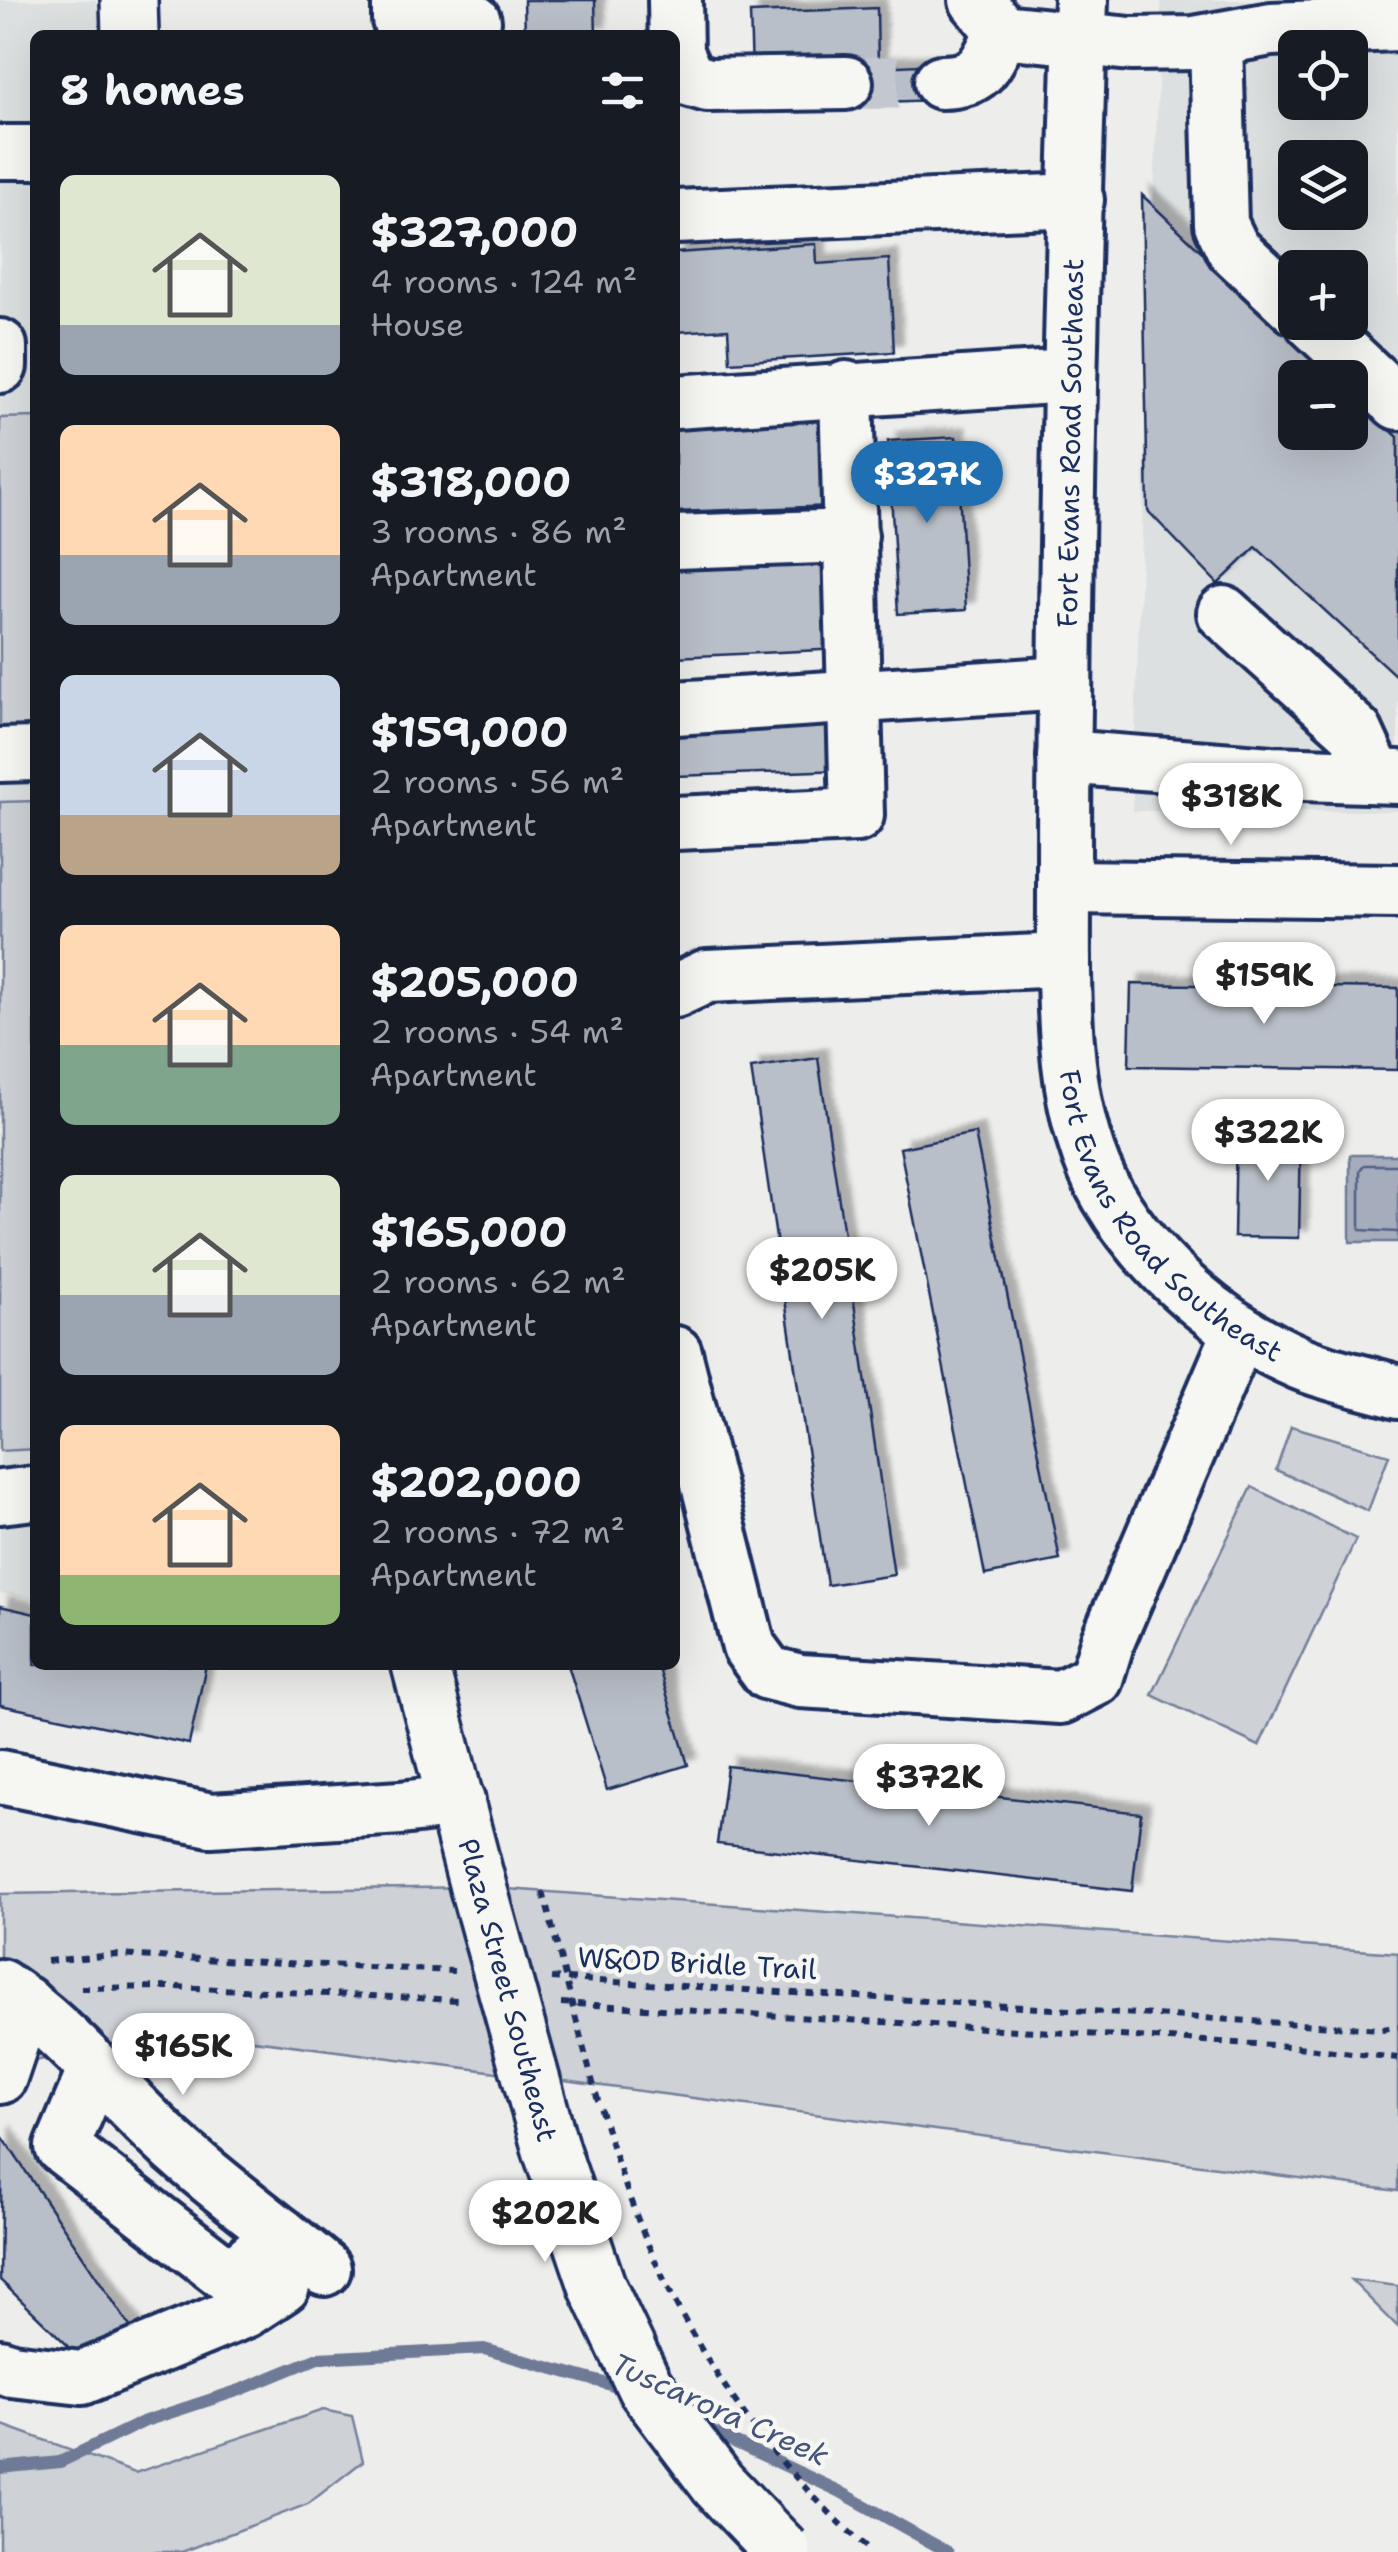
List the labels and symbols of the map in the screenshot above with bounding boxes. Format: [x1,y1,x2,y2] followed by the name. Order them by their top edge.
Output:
[1048,258,1092,628] street label: Fort Evans Road Southeast
[857,441,997,526] pin: $327K
[1161,763,1301,848] pin: $318K
[1194,942,1334,1027] pin: $159K
[1051,1067,1289,1371] street label: Fort Evans Road Southeast
[1198,1099,1338,1184] pin: $322K
[752,1237,892,1322] pin: $205K
[859,1744,999,1829] pin: $372K
[449,1834,567,2146] street label: Plaza Street Southeast
[576,1938,818,1988] street label: W&OD Bridle Trail
[113,2013,253,2098] pin: $165K
[475,2180,615,2265] pin: $202K
[605,2343,835,2476] water label: Tuscarora Creek

